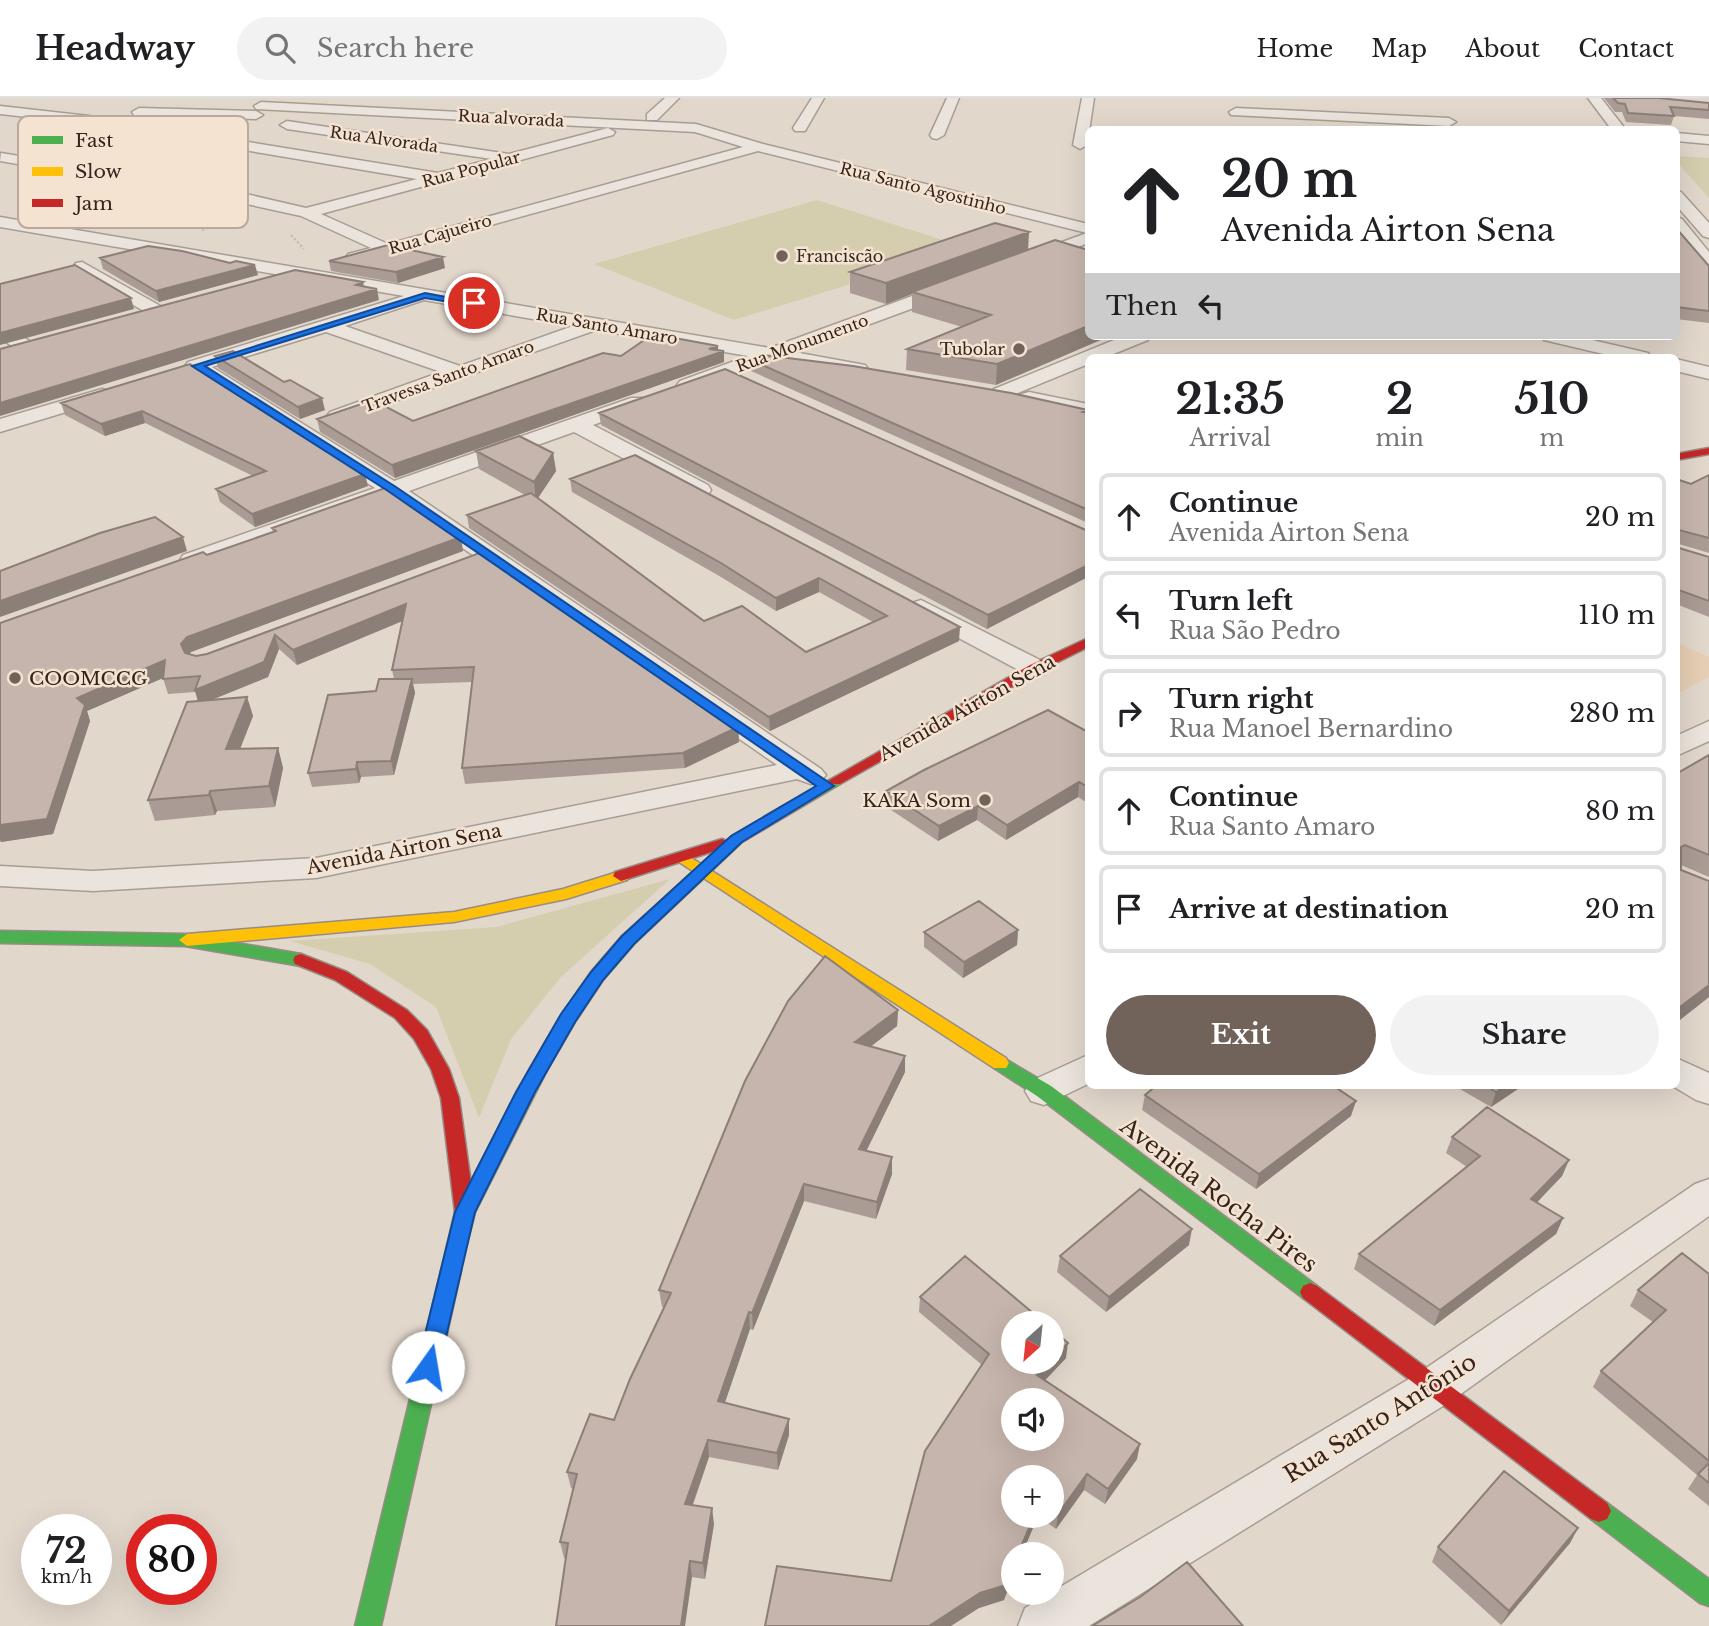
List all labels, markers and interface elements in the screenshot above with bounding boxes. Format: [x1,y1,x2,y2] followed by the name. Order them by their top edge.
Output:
[237,17,727,80] search box
[35,28,195,69] text: Headway
[261,29,299,67] icon: search
[317,32,474,64] text: Search here
[1257,34,1333,63] text: Home
[1371,34,1427,63] text: Map
[1465,34,1540,63] text: About
[1578,34,1674,63] text: Contact
[457,105,565,131] street label: Rua alvorada
[18,116,248,228] legend
[328,121,440,157] street label: Rua Alvorada
[75,129,114,152] text: Fast
[420,146,523,192] street label: Rua Popular
[1221,149,1357,210] text: 20 m
[1106,154,1197,245] icon: ahead
[838,158,1008,218] street label: Rua Santo Agostinho
[75,160,122,183] text: Slow
[72,192,113,215] text: Jam
[386,210,494,258] street label: Rua Cajueiro
[1221,210,1555,250] text: Avenida Airton Sena
[796,246,883,266] place label: Franciscão
[774,248,790,264] marker: Franciscão
[444,273,504,333] pin
[455,284,493,322] icon: arrive
[1192,287,1230,325] icon: left
[1106,290,1178,322] text: Then
[535,304,679,348] street label: Rua Santo Amaro
[733,310,871,376] street label: Rua Monumento
[359,336,537,416] street label: Travessa Santo Amaro
[940,339,1005,359] place label: Tubolar
[1011,341,1027,357] marker: Tubolar
[1176,373,1285,425] text: 21:35
[1386,373,1413,425] text: 2
[1514,373,1589,425] text: 510
[1190,424,1271,452] text: Arrival
[1375,424,1424,452] text: min
[1540,424,1564,452] text: m
[1169,487,1298,519] text: Continue
[1110,498,1148,536] icon: ahead
[1585,501,1655,533] text: 20 m
[1169,519,1409,547] text: Avenida Airton Sena
[1169,585,1293,617] text: Turn left
[1110,596,1148,634] icon: left
[1578,599,1655,631] text: 110 m
[1169,617,1340,645] text: Rua São Pedro
[874,650,1060,767] street label: Avenida Airton Sena
[29,667,148,690] place label: COOMCCG
[7,670,23,686] marker: COOMCCG
[1169,683,1314,715] text: Turn right
[1110,694,1148,732] icon: right
[1569,697,1655,729] text: 280 m
[1169,715,1453,743] text: Rua Manoel Bernardino
[1169,781,1298,813] text: Continue
[862,789,971,812] place label: KAKA Som
[977,792,993,808] marker: KAKA Som
[1110,792,1148,830] icon: ahead
[1585,795,1655,827] text: 80 m
[1169,813,1375,841] text: Rua Santo Amaro
[304,819,504,879] street label: Avenida Airton Sena
[1110,890,1148,928] icon: arrive
[1169,893,1449,925] text: Arrive at destination
[1585,893,1655,925] text: 20 m
[1106,995,1376,1075] button: Exit
[1390,995,1659,1075] button: Share
[1114,1111,1323,1278] street label: Avenida Rocha Pires
[1001,1311,1064,1374] north arrow
[1001,1311,1064,1605] map controls
[391,1330,465,1404] position arrow
[1279,1347,1481,1489] street label: Rua Santo Antônio
[1001,1388,1064,1451] button: sound
[1001,1465,1064,1528] button: +
[126,1514,217,1605] speed limit sign: 80
[46,1529,87,1572] text: 72
[1001,1542,1064,1605] button: −
[41,1566,92,1588] text: km/h

